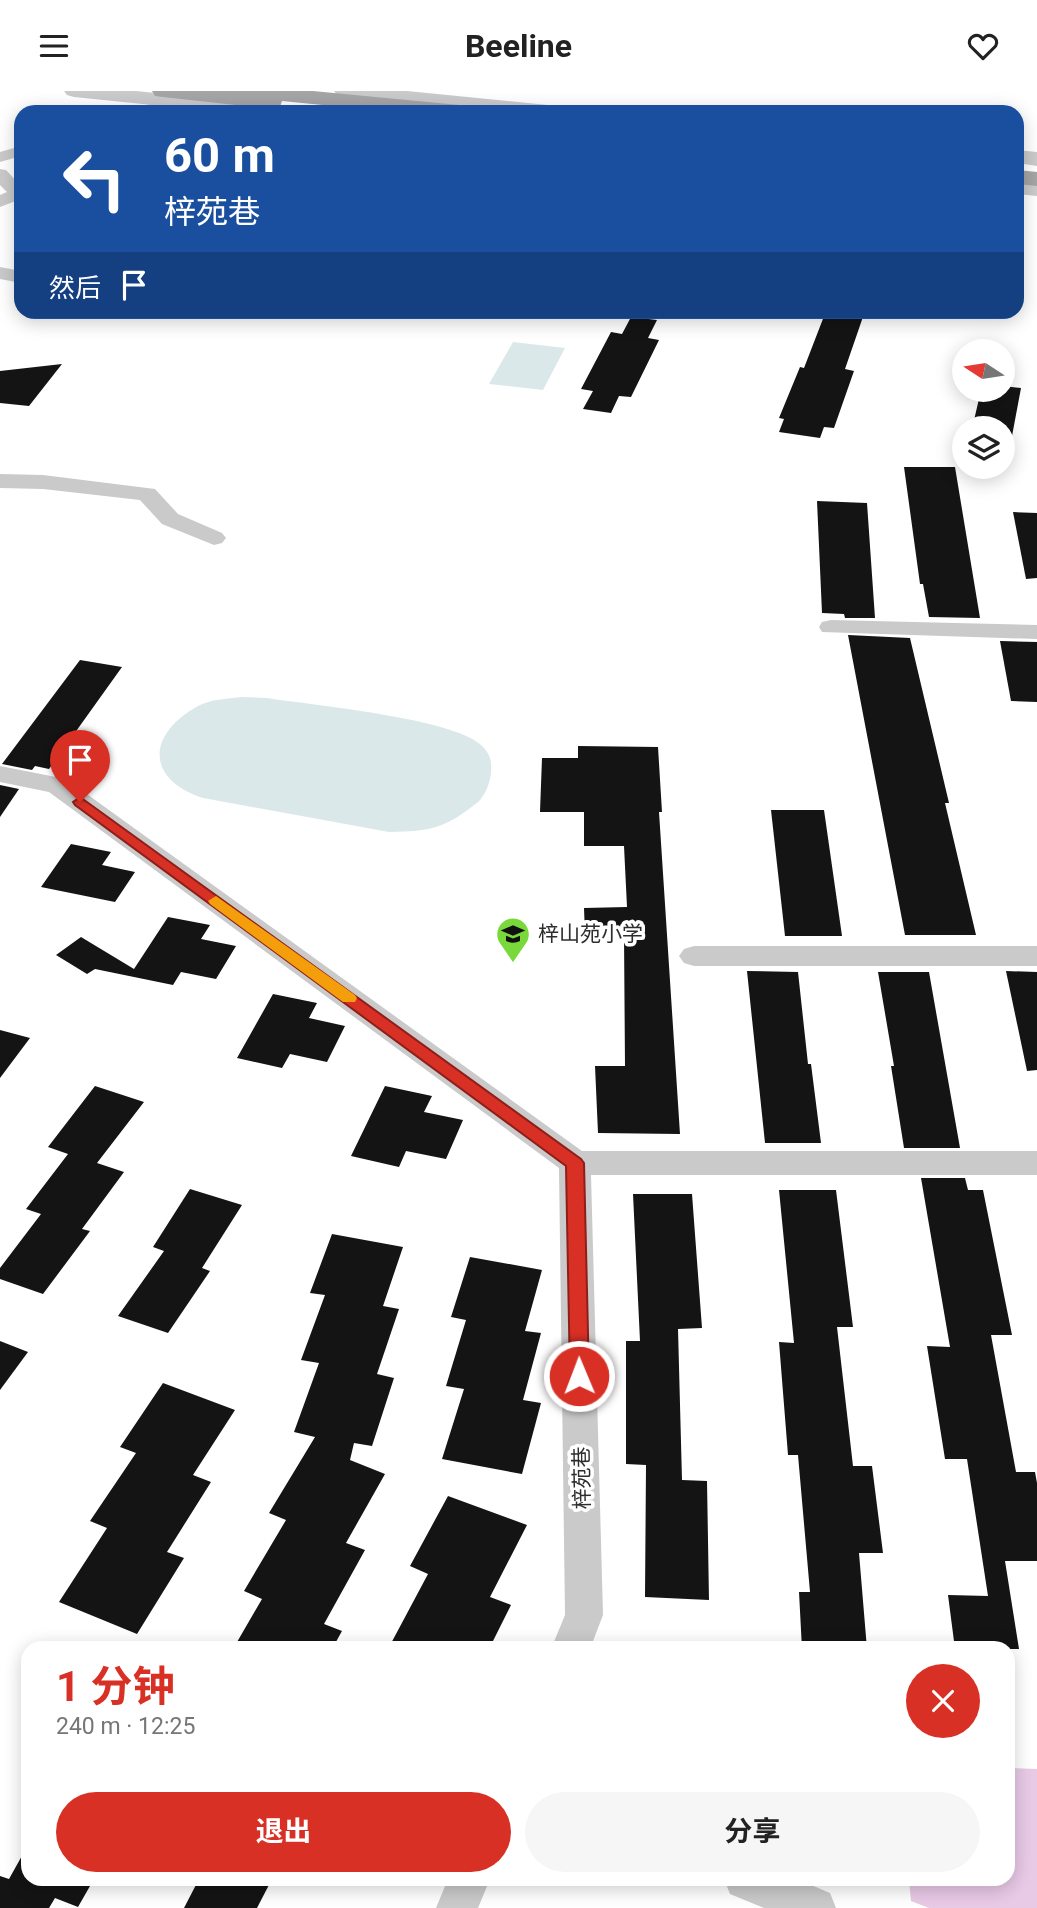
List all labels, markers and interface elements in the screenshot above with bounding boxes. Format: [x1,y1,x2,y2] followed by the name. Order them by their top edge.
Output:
[35,27,73,65] icon: menu
[465,27,572,65] text: Beeline
[964,27,1002,65] icon: heart
[164,127,275,184] text: 60 m
[49,133,140,224] icon: left
[164,193,260,231] text: 梓苑巷
[115,266,153,304] icon: arrive
[49,273,101,303] text: 然后
[952,339,1015,403] north arrow
[952,339,1015,479] map controls
[952,416,1015,479] button: layers
[50,730,110,802] pin
[61,741,99,779] icon: arrive
[494,915,532,964] school or university icon: 梓山苑小学
[538,922,643,946] place label: 梓山苑小学
[542,1339,616,1413] position arrow
[569,1446,595,1510] street label: 梓苑巷
[56,1662,175,1711] text: 1 分钟
[906,1664,980,1738] button: close
[56,1713,195,1740] text: 240 m · 12:25
[56,1792,511,1872] button: 退出
[525,1792,980,1872] button: 分享

